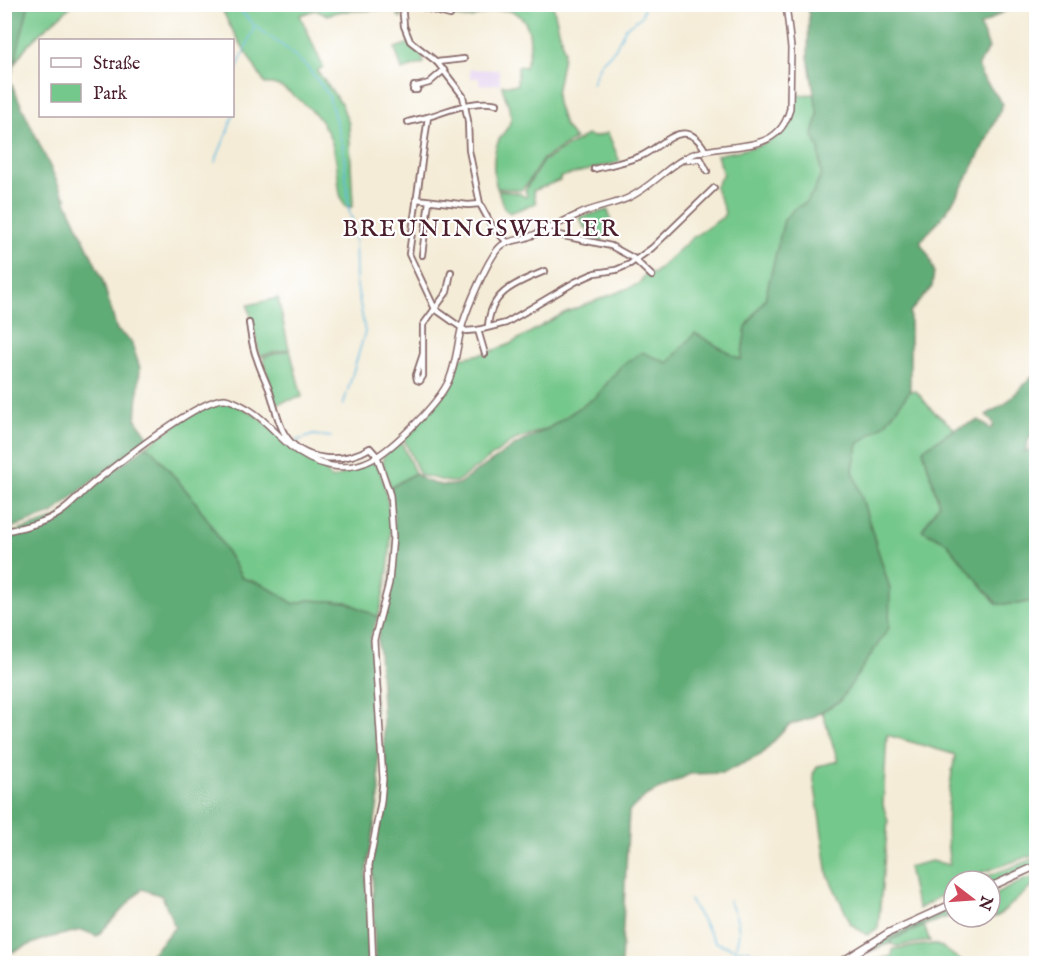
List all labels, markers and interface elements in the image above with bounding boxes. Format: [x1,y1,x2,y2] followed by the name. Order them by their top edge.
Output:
[39,39,234,117] legend
[93,53,140,76] text: Straße
[93,83,128,106] text: Park
[342,214,620,245] district label: BREUNINGSWEILER
[942,869,1002,929] north arrow
[973,892,996,912] text: N

